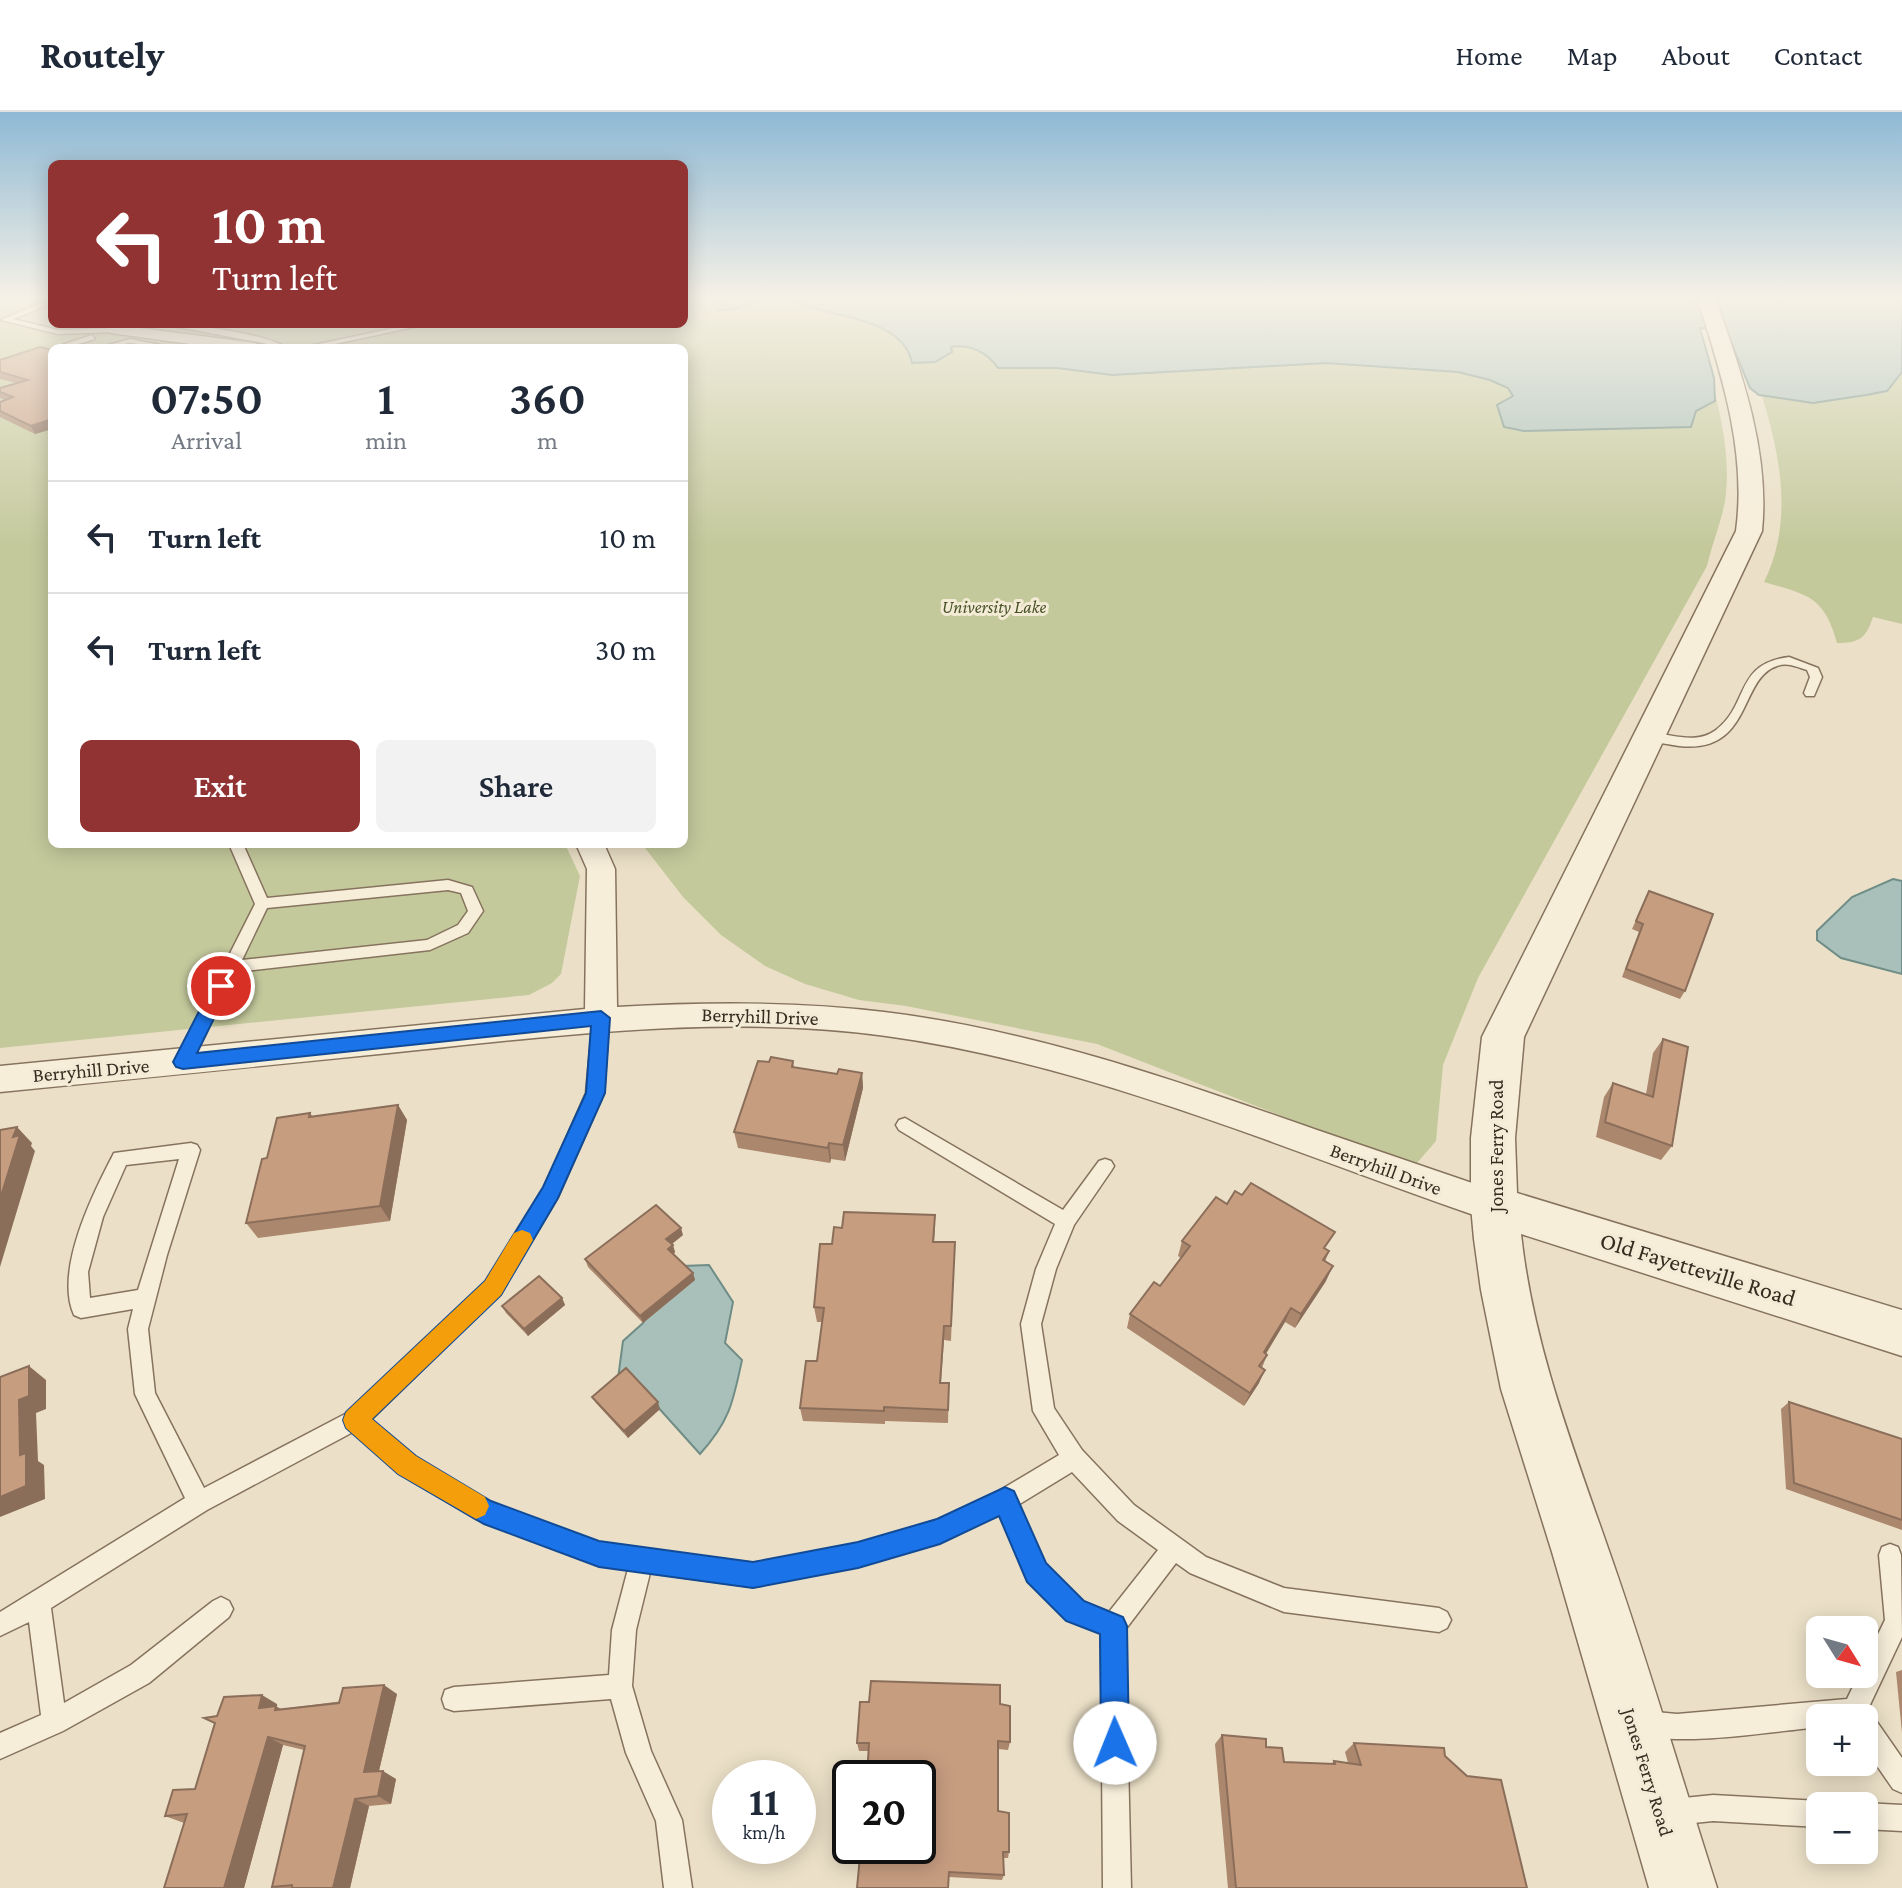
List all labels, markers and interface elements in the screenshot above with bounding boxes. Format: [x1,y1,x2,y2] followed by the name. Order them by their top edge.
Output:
[40,34,164,76] text: Routely
[1456,40,1523,71] text: Home
[1567,40,1618,71] text: Map
[1662,40,1730,71] text: About
[1774,40,1862,71] text: Contact
[80,192,184,296] icon: left
[212,193,325,255] text: 10 m
[212,258,337,298] text: Turn left
[150,371,263,424] text: 07:50
[378,371,395,424] text: 1
[509,371,586,424] text: 360
[171,426,242,455] text: Arrival
[365,426,407,455] text: min
[537,426,558,455] text: m
[80,515,124,559] icon: left
[148,521,261,554] text: Turn left
[599,521,656,554] text: 10 m
[942,597,1046,617] park label: University Lake
[80,627,124,671] icon: left
[148,633,261,666] text: Turn left
[595,633,656,666] text: 30 m
[80,740,360,832] button: Exit
[376,740,656,832] button: Share
[187,952,255,1020] pin
[199,964,243,1008] icon: arrive
[701,1003,819,1030] street label: Berryhill Drive
[32,1054,150,1087] street label: Berryhill Drive
[1485,1079,1508,1214] street label: Jones Ferry Road
[1327,1139,1445,1200] street label: Berryhill Drive
[1597,1226,1800,1311] street label: Old Fayetteville Road
[1806,1616,1878,1688] north arrow
[1806,1616,1878,1864] map controls
[1073,1701,1157,1785] position arrow
[1617,1703,1678,1840] street label: Jones Ferry Road
[1806,1704,1878,1776] button: +
[832,1760,936,1864] speed limit sign: 20
[749,1779,779,1824] text: 11
[1806,1792,1878,1864] button: −
[742,1821,786,1843] text: km/h

